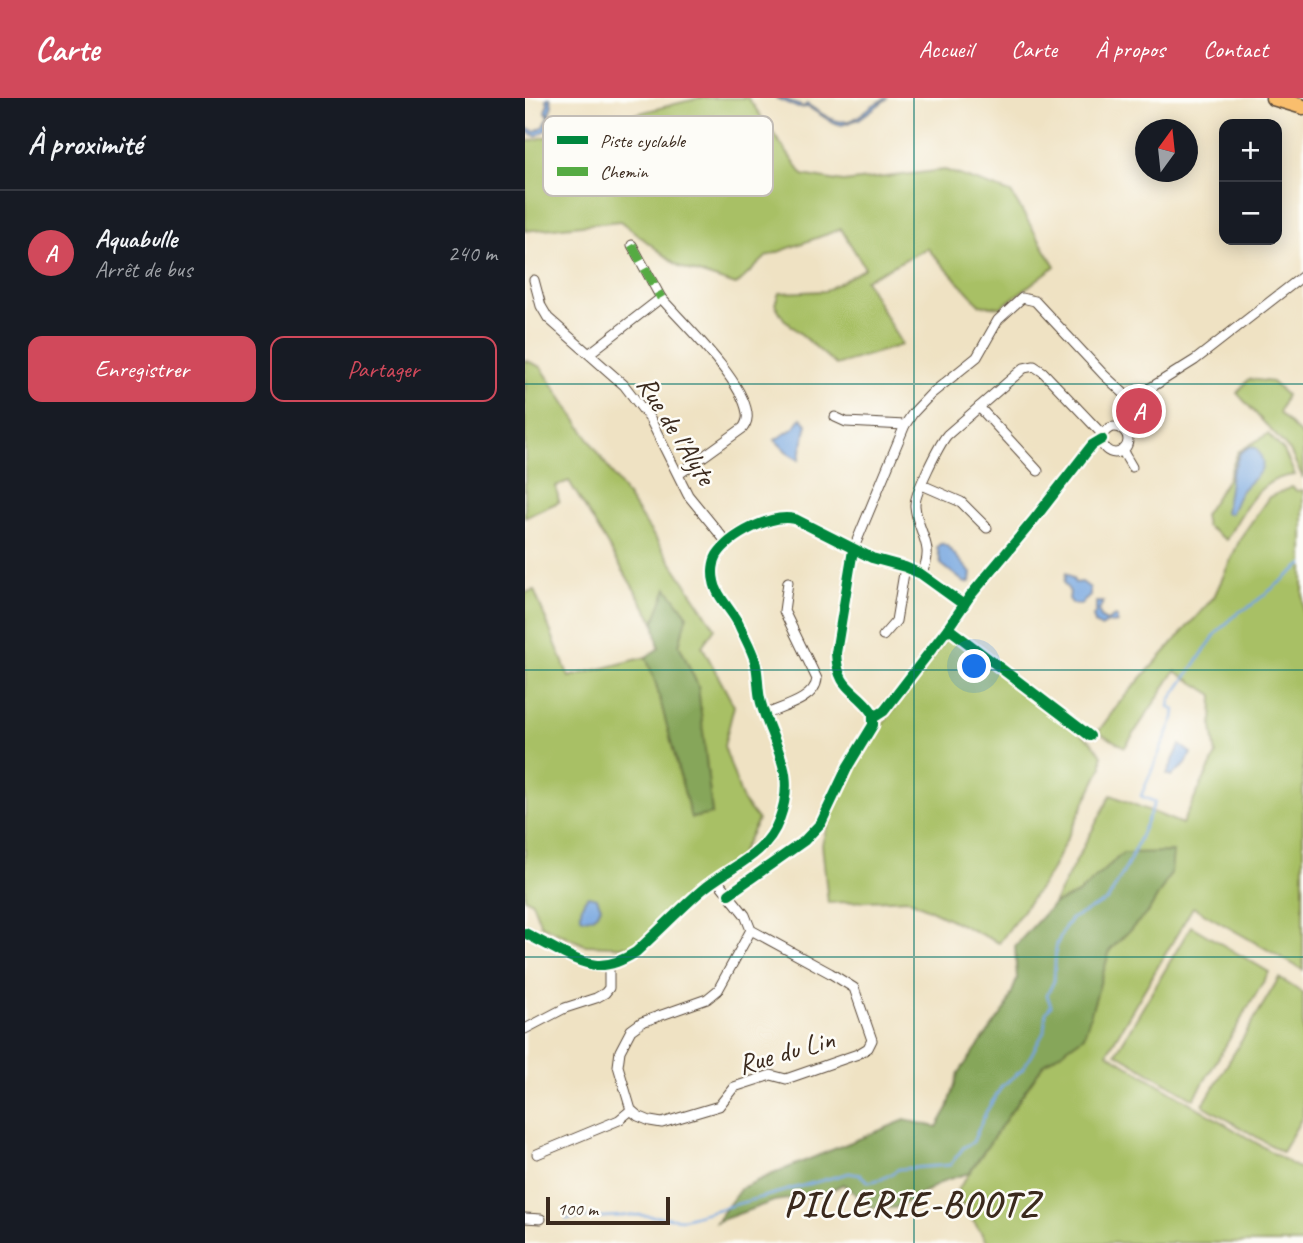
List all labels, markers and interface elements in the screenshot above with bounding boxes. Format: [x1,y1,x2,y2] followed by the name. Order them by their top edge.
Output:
[35,28,99,70] text: Carte
[919,34,973,64] text: Accueil
[1011,34,1057,64] text: Carte
[1095,34,1165,64] text: À propos
[1203,34,1268,64] text: Contact
[543,116,773,196] legend
[1135,119,1198,182] north arrow
[1219,119,1282,245] map controls
[1219,119,1282,182] button: +
[28,125,142,163] text: À proximité
[600,129,687,153] text: Piste cyclable
[600,160,649,184] text: Chemin
[1219,182,1282,245] button: −
[95,222,177,255] text: Aquabulle
[45,239,57,268] text: A
[448,239,497,268] text: 240 m
[95,255,192,284] text: Arrêt de bus
[28,336,256,402] button: Enregistrer
[270,336,497,402] button: Partager
[629,369,725,493] street label: Rue de l'Alyte
[1116,385,1162,437] pin: A
[957,649,991,683] your location
[734,1021,839,1082] street label: Rue du Lin
[784,1182,1044,1227] district label: PILLERIE-BOOTZ
[546,1194,670,1226] scale bar
[557,1197,598,1221] text: 100 m

